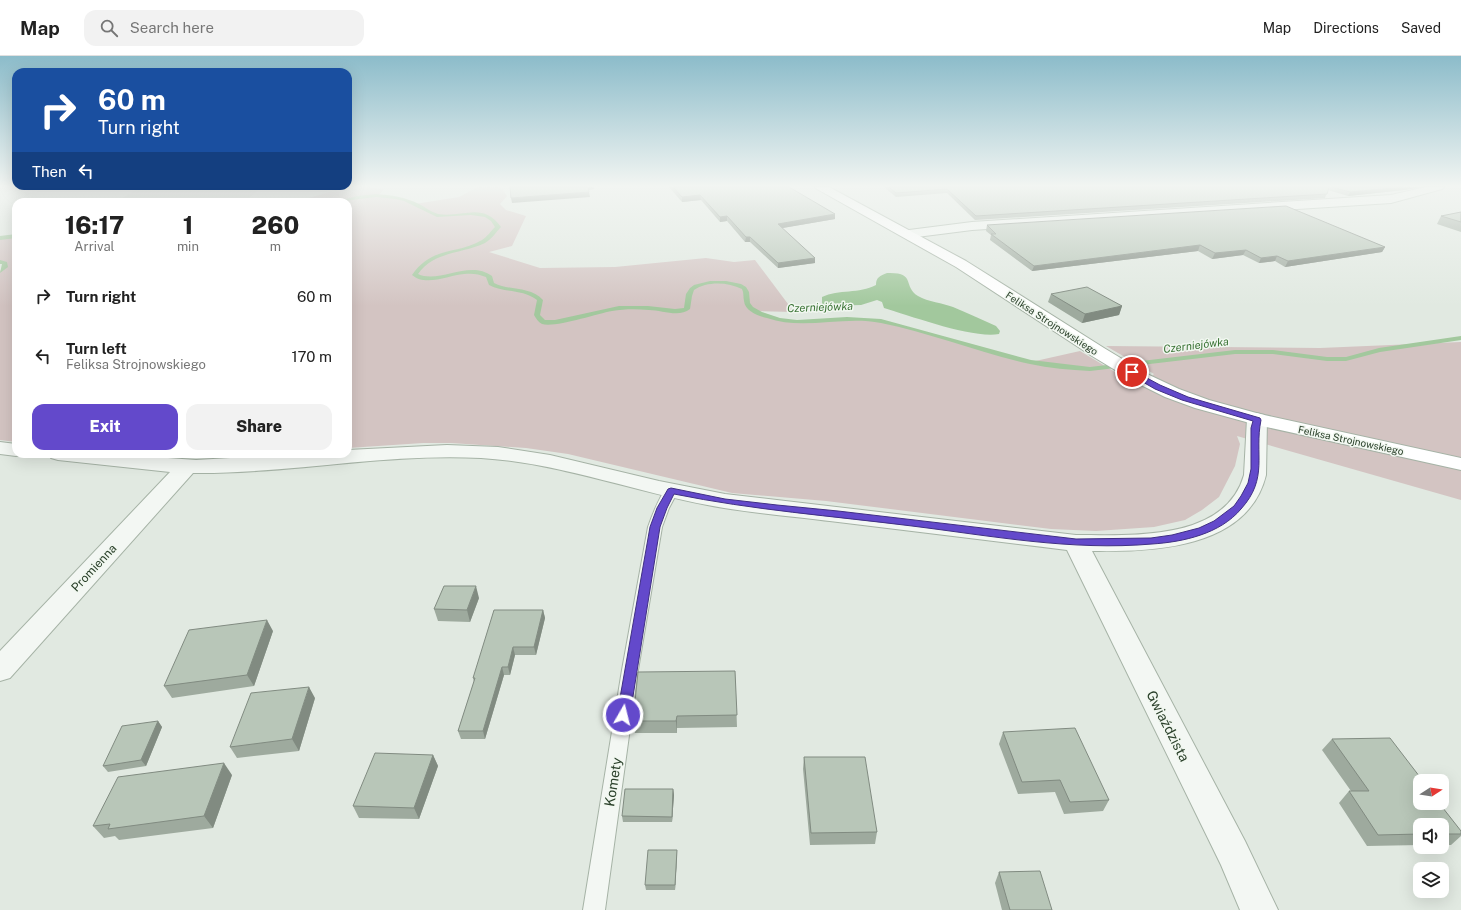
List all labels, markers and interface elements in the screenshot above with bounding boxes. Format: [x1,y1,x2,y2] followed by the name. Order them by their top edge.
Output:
[84,10,364,46] search box
[20,17,60,39] text: Map
[98,17,120,39] icon: search
[130,19,214,36] text: Search here
[1263,20,1291,36] text: Map
[1313,20,1379,36] text: Directions
[1401,20,1441,36] text: Saved
[98,83,166,116] text: 60 m
[32,84,84,136] icon: right
[98,117,180,138] text: Turn right
[75,160,97,182] icon: left
[32,163,67,180] text: Then
[65,211,124,239] text: 16:17
[183,211,193,239] text: 1
[252,211,299,239] text: 260
[74,239,115,254] text: Arrival
[177,239,199,254] text: min
[270,239,281,254] text: m
[32,285,54,307] icon: right
[66,288,136,305] text: Turn right
[297,288,332,305] text: 60 m
[1004,289,1101,358] street label: Feliksa Strojnowskiego
[787,300,853,314] water label: Czerniejówka
[1163,335,1230,355] water label: Czerniejówka
[66,340,127,357] text: Turn left
[32,345,54,367] icon: left
[291,348,332,365] text: 170 m
[1115,355,1149,389] pin
[66,357,206,372] text: Feliksa Strojnowskiego
[1121,361,1143,383] icon: arrive
[32,404,178,450] button: Exit
[186,404,332,450] button: Share
[1297,423,1405,457] street label: Feliksa Strojnowskiego
[69,541,119,595] street label: Promienna
[1143,688,1193,764] street label: Gwiaździsta
[602,694,644,736] position arrow
[601,756,625,808] street label: Komety
[1413,774,1449,810] north arrow
[1413,774,1449,898] map controls
[1413,818,1449,854] button: sound
[1413,862,1449,898] button: layers

